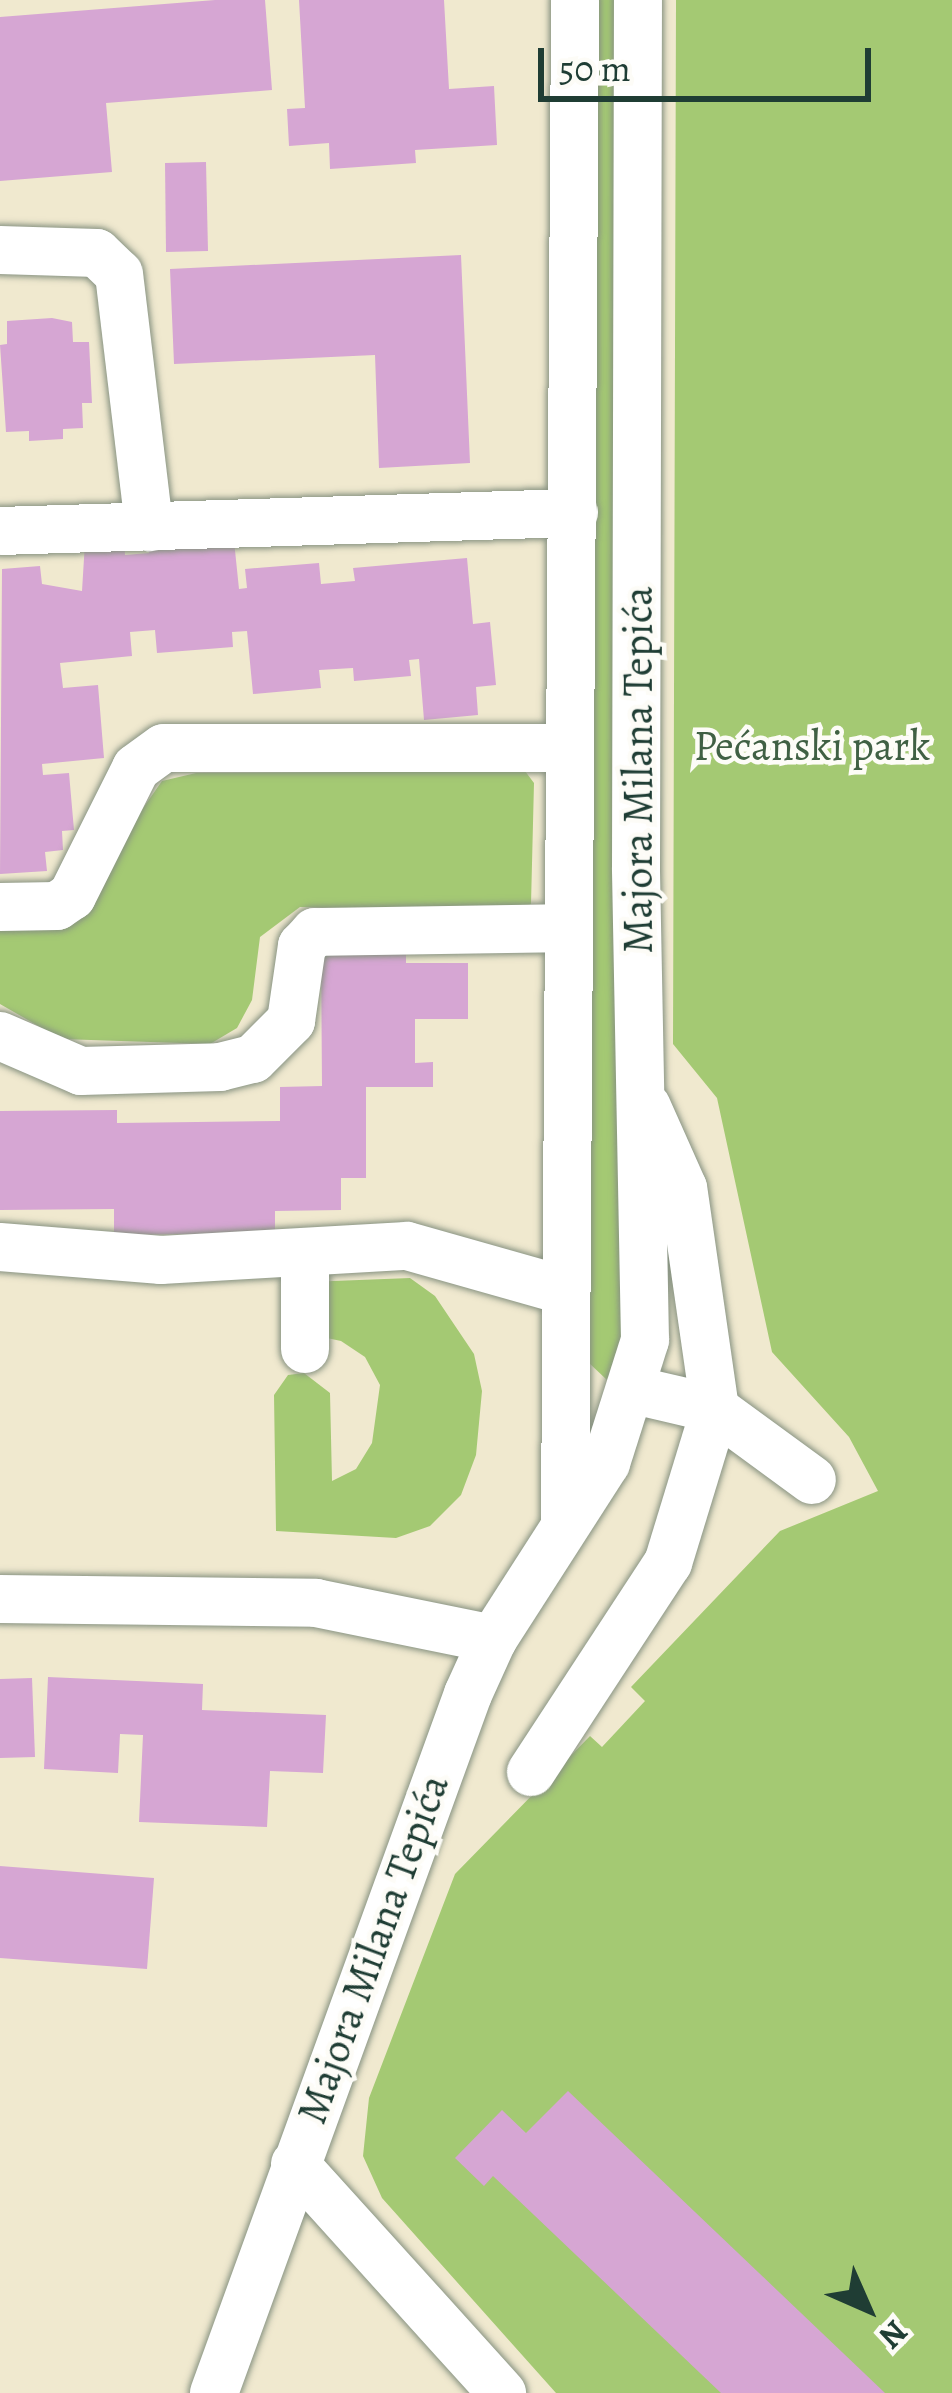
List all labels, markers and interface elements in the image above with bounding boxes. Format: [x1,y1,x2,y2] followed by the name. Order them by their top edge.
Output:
[544,24,877,98] scale bar
[559,44,631,93] text: 50 m
[613,586,663,954] street label: Majora Milana Tepića
[694,721,930,771] park label: Pećanski park
[286,1768,460,2130] street label: Majora Milana Tepića
[808,2249,928,2369] north arrow
[869,2310,918,2359] text: N

